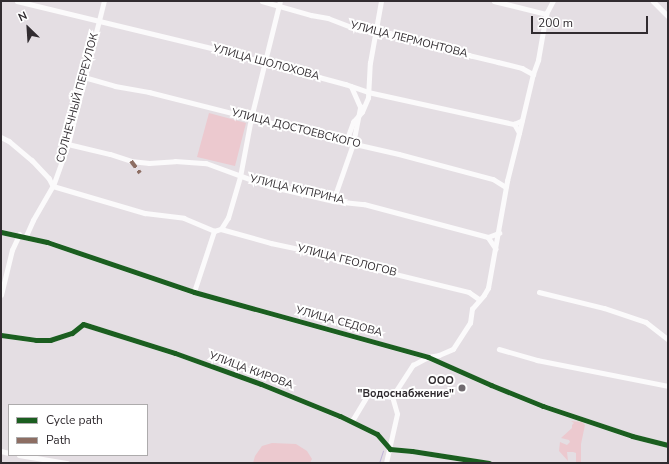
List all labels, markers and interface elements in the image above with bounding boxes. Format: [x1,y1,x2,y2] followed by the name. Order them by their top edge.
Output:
[8,8,48,48] north arrow
[16,8,30,25] text: N
[533,8,650,34] scale bar
[538,15,573,31] text: 200 m
[349,19,469,61] street label: УЛИЦА ЛЕРМОНТОВА
[54,32,102,164] street label: СОЛНЕЧНЫЙ ПЕРЕУЛОК
[211,42,321,84] street label: УЛИЦА ШОЛОХОВА
[230,107,362,151] street label: УЛИЦА ДОСТОЕВСКОГО
[248,173,346,207] street label: УЛИЦА КУПРИНА
[296,242,398,280] street label: УЛИЦА ГЕОЛОГОВ
[294,304,384,340] street label: УЛИЦА СЕДОВА
[207,350,295,392] street label: УЛИЦА КИРОВА
[357,375,454,401] place label: ООО "Водоснабжение"
[457,383,467,393] marker: ООО "Водоснабжение"
[8,404,148,456] legend
[46,412,103,428] text: Cycle path
[46,432,71,448] text: Path

